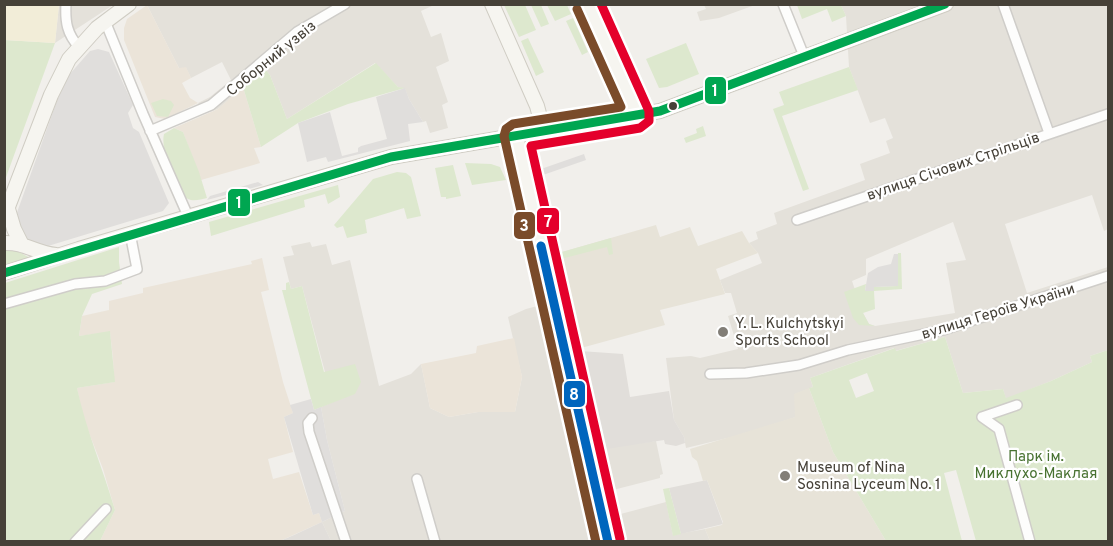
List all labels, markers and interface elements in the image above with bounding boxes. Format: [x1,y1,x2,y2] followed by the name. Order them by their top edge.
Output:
[223,17,321,101] street label: Соборний узвіз
[704,76,727,105] line badge: 1
[712,82,718,102] text: 1
[667,100,679,112] unlabelled marker
[864,129,1043,206] street label: вулиця Січових Стрільців
[227,188,251,217] line badge: 1
[236,194,242,214] text: 1
[536,207,560,235] line badge: 7
[513,211,536,240] line badge: 3
[544,213,552,233] text: 7
[519,217,529,237] text: 3
[920,280,1077,345] street label: вулиця Героїв України
[735,315,844,351] place label: Y. L. Kulchytskyi Sports School
[716,325,730,339] marker: Y. L. Kulchytskyi Sports School
[563,380,586,408] line badge: 8
[569,386,579,406] text: 8
[975,448,1097,484] park label: Парк ім. Миклухо-Маклая
[797,459,941,495] place label: Museum of Nina Sosnina Lyceum No. 1
[778,469,792,483] marker: Museum of Nina Sosnina Lyceum No. 1

